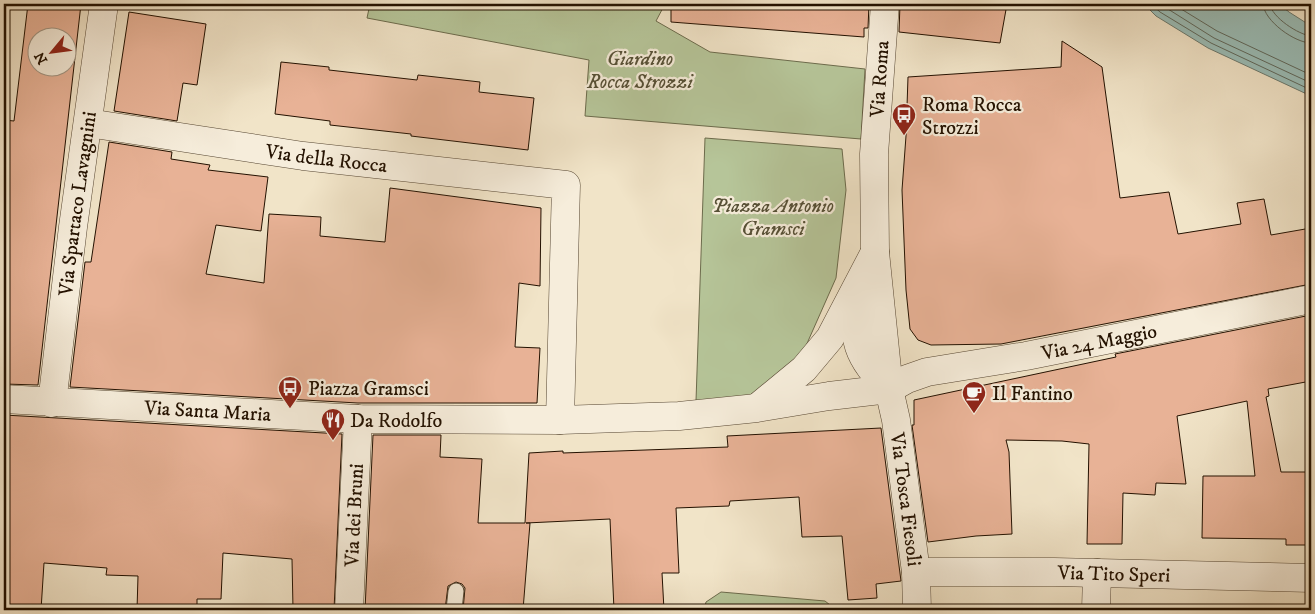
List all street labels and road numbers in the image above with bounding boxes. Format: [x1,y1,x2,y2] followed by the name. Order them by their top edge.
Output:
[865,39,896,119] street label: Via Roma
[54,110,103,298] street label: Via Spartaco Lavagnini
[263,139,389,179] street label: Via della Rocca
[1038,319,1159,367] street label: Via 24 Maggio
[143,396,272,428] street label: Via Santa Maria
[884,430,926,568] street label: Via Tosca Fiesoli
[340,463,370,568] street label: Via dei Bruni
[1056,561,1170,589] street label: Via Tito Speri

